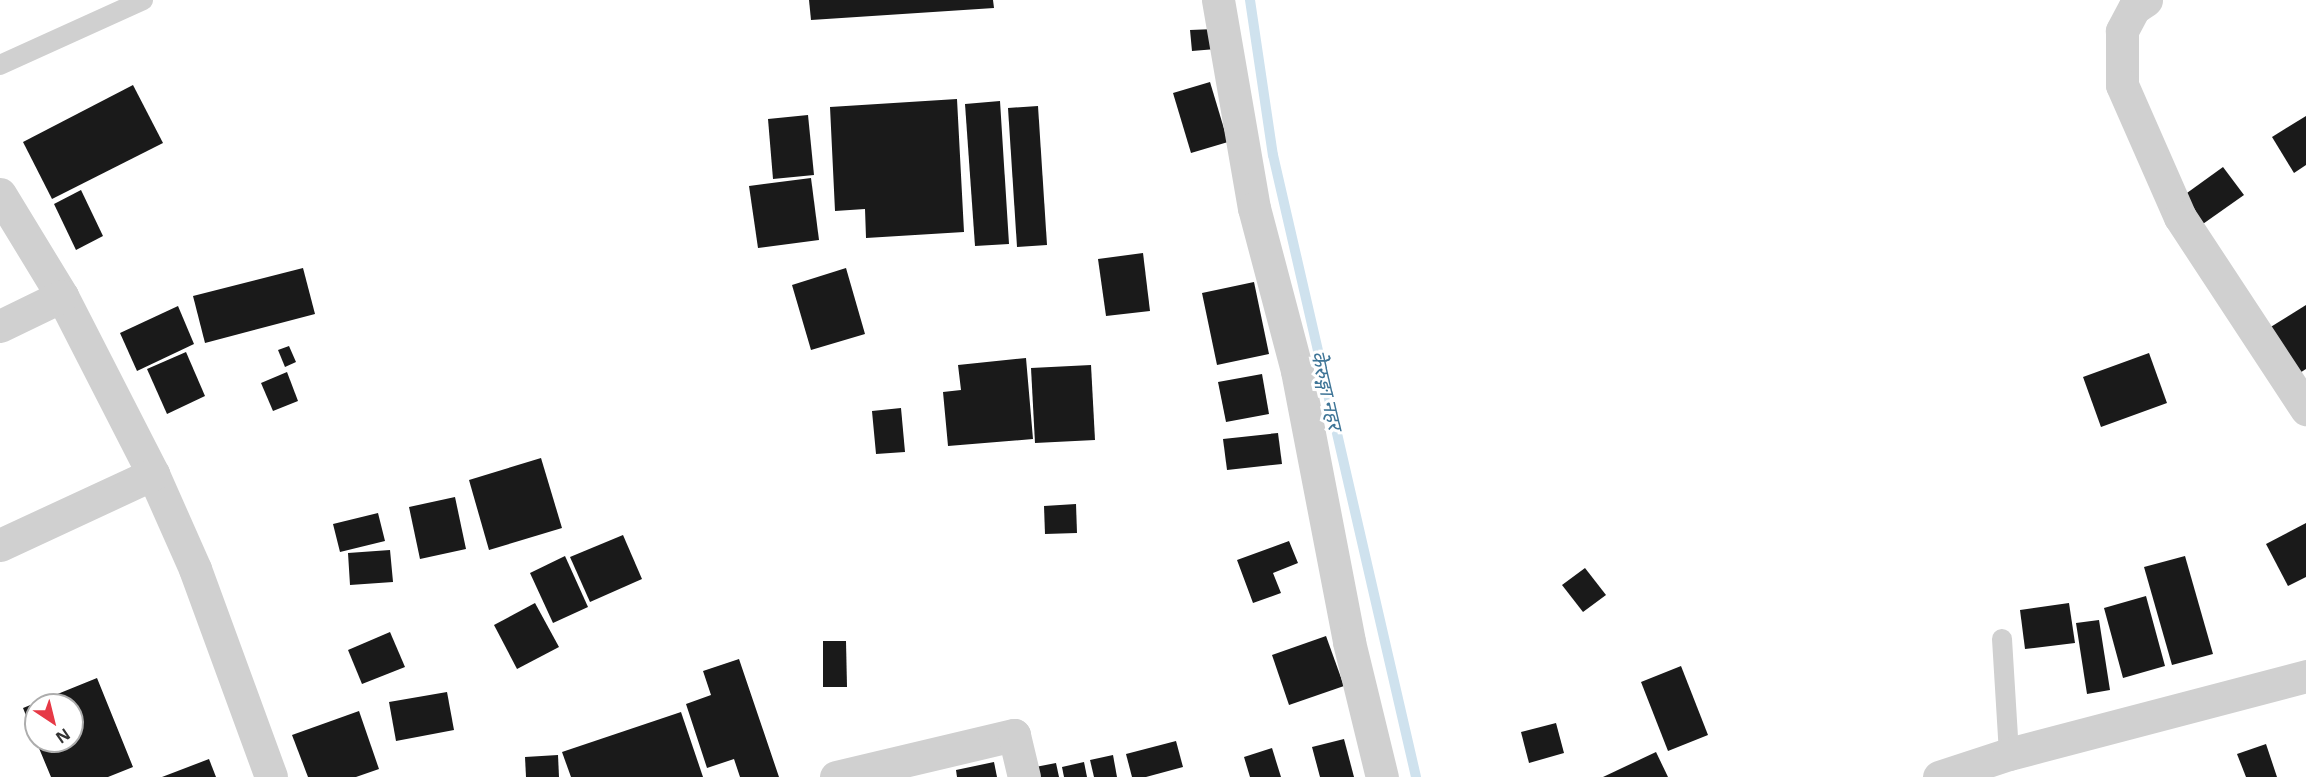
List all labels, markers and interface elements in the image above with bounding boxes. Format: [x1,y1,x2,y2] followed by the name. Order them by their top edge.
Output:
[1306,348,1348,432] water label: केेरुङ्गा नहर
[24,693,84,753] north arrow
[52,723,75,749] text: N

